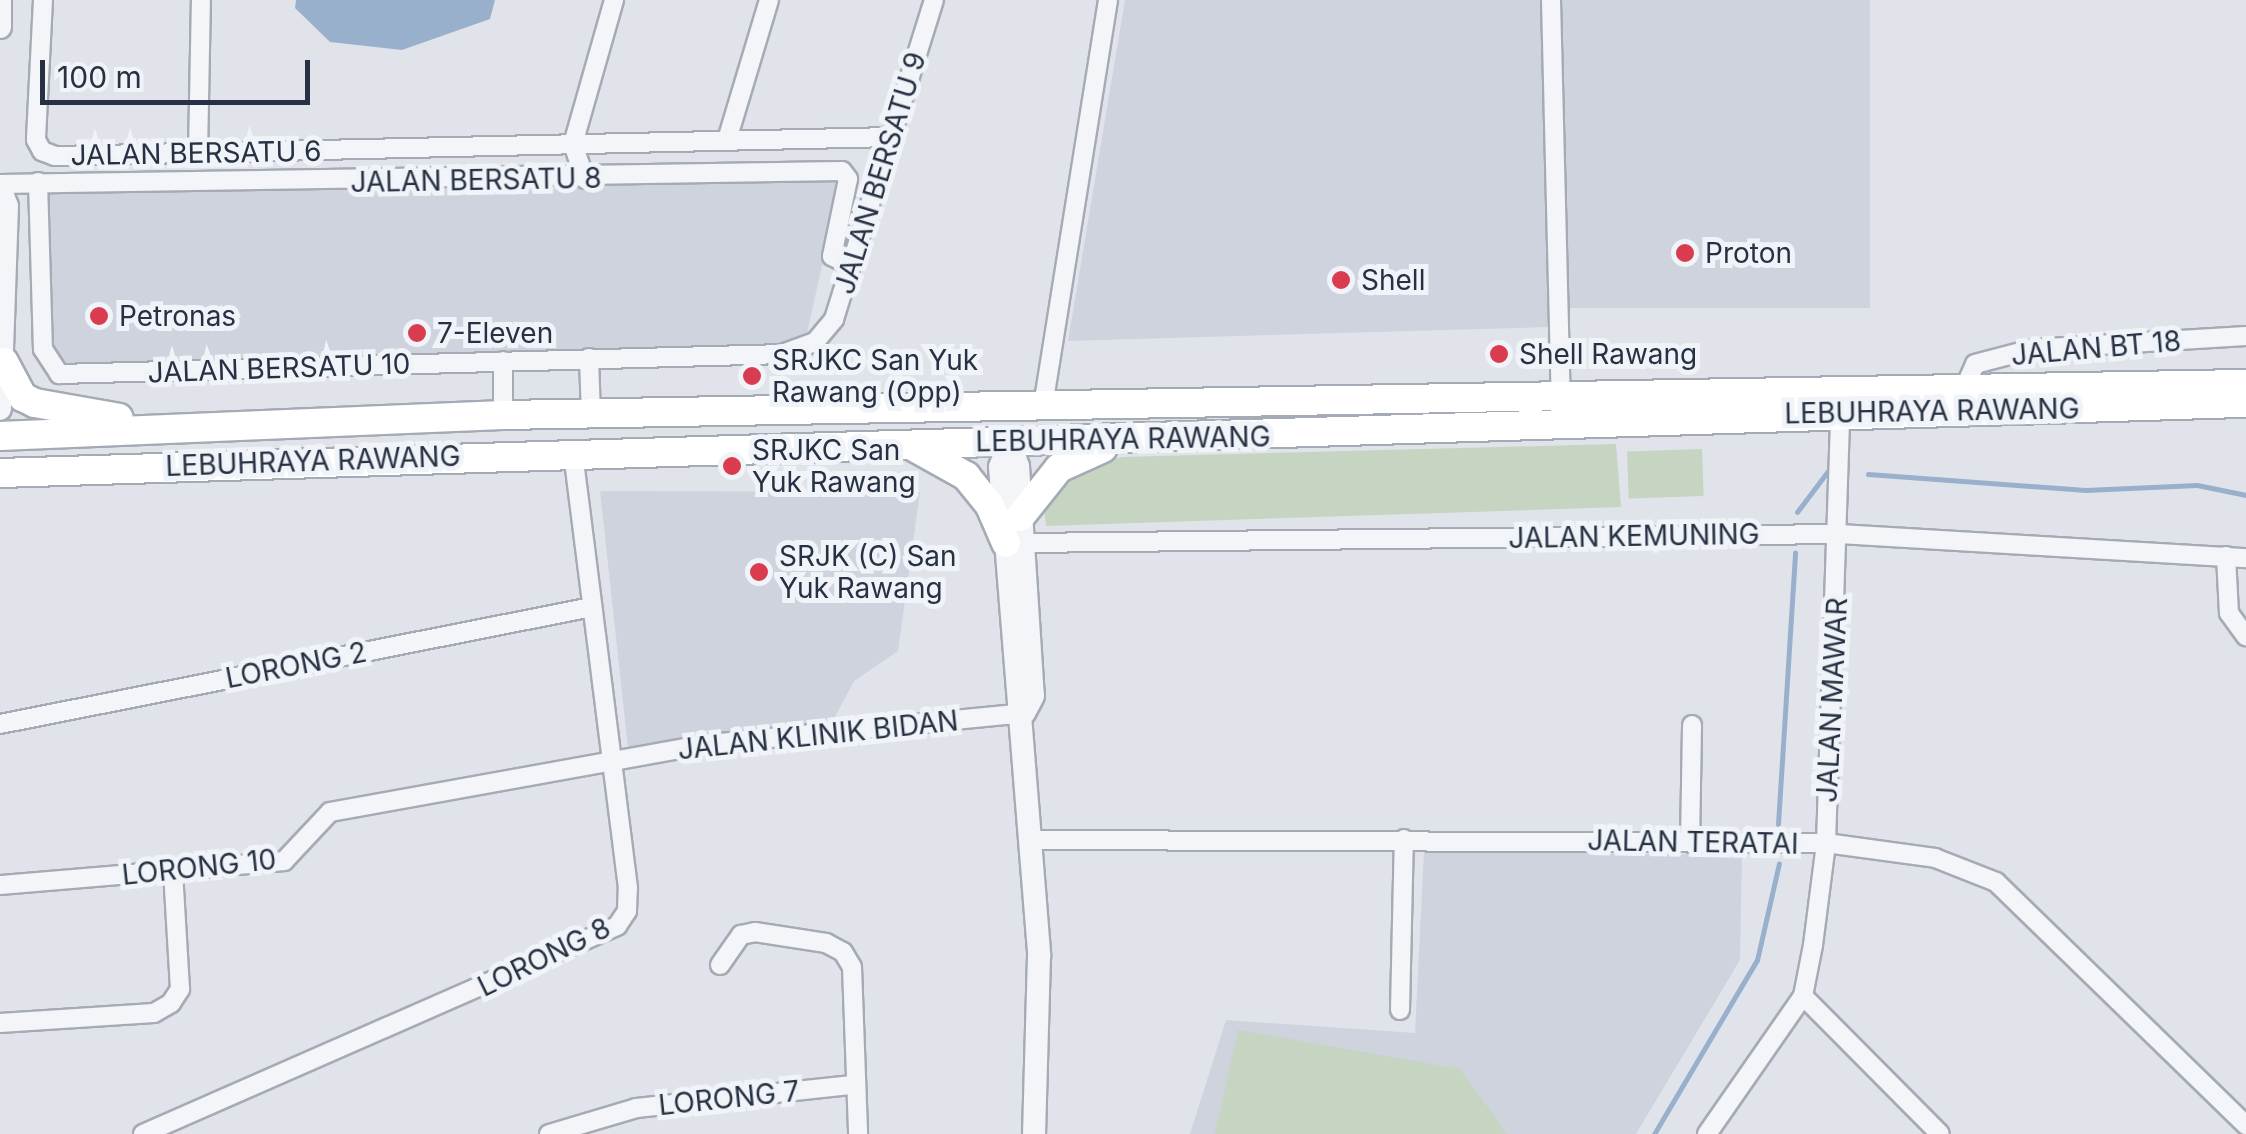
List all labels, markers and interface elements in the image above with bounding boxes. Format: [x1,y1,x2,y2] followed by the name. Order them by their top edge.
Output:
[45,40,315,102] scale bar
[827,48,933,298] street label: JALAN BERSATU 9
[57,59,142,95] text: 100 m
[70,134,322,172] street label: JALAN BERSATU 6
[350,161,602,199] street label: JALAN BERSATU 8
[1705,236,1792,270] place label: Proton
[1674,242,1696,264] marker: Proton
[1361,263,1425,297] place label: Shell
[1330,269,1352,291] marker: Shell
[119,299,236,333] place label: Petronas
[88,305,110,327] marker: Petronas
[437,316,553,350] place label: 7-Eleven
[406,322,428,344] marker: 7-Eleven
[2010,324,2182,372] street label: JALAN BT 18
[1519,337,1697,371] place label: Shell Rawang
[772,343,978,409] place label: SRJKC San Yuk Rawang (Opp)
[1488,343,1510,365] marker: Shell Rawang
[147,347,411,389] street label: JALAN BERSATU 10
[741,365,763,387] marker: SRJKC San Yuk Rawang (Opp)
[1784,392,2080,430] street label: LEBUHRAYA RAWANG
[975,420,1271,458] street label: LEBUHRAYA RAWANG
[752,433,916,499] place label: SRJKC San Yuk Rawang
[165,439,461,483] street label: LEBUHRAYA RAWANG
[721,455,743,477] marker: SRJKC San Yuk Rawang
[1508,517,1760,555] street label: JALAN KEMUNING
[779,539,957,605] place label: SRJK (C) San Yuk Rawang
[748,561,770,583] marker: SRJK (C) San Yuk Rawang
[1810,597,1854,803] street label: JALAN MAWAR
[223,635,369,695] street label: LORONG 2
[676,704,960,766] street label: JALAN KLINIK BIDAN
[1587,823,1799,861] street label: JALAN TERATAI
[120,842,278,892] street label: LORONG 10
[472,911,616,1003] street label: LORONG 8
[657,1074,801,1122] street label: LORONG 7

